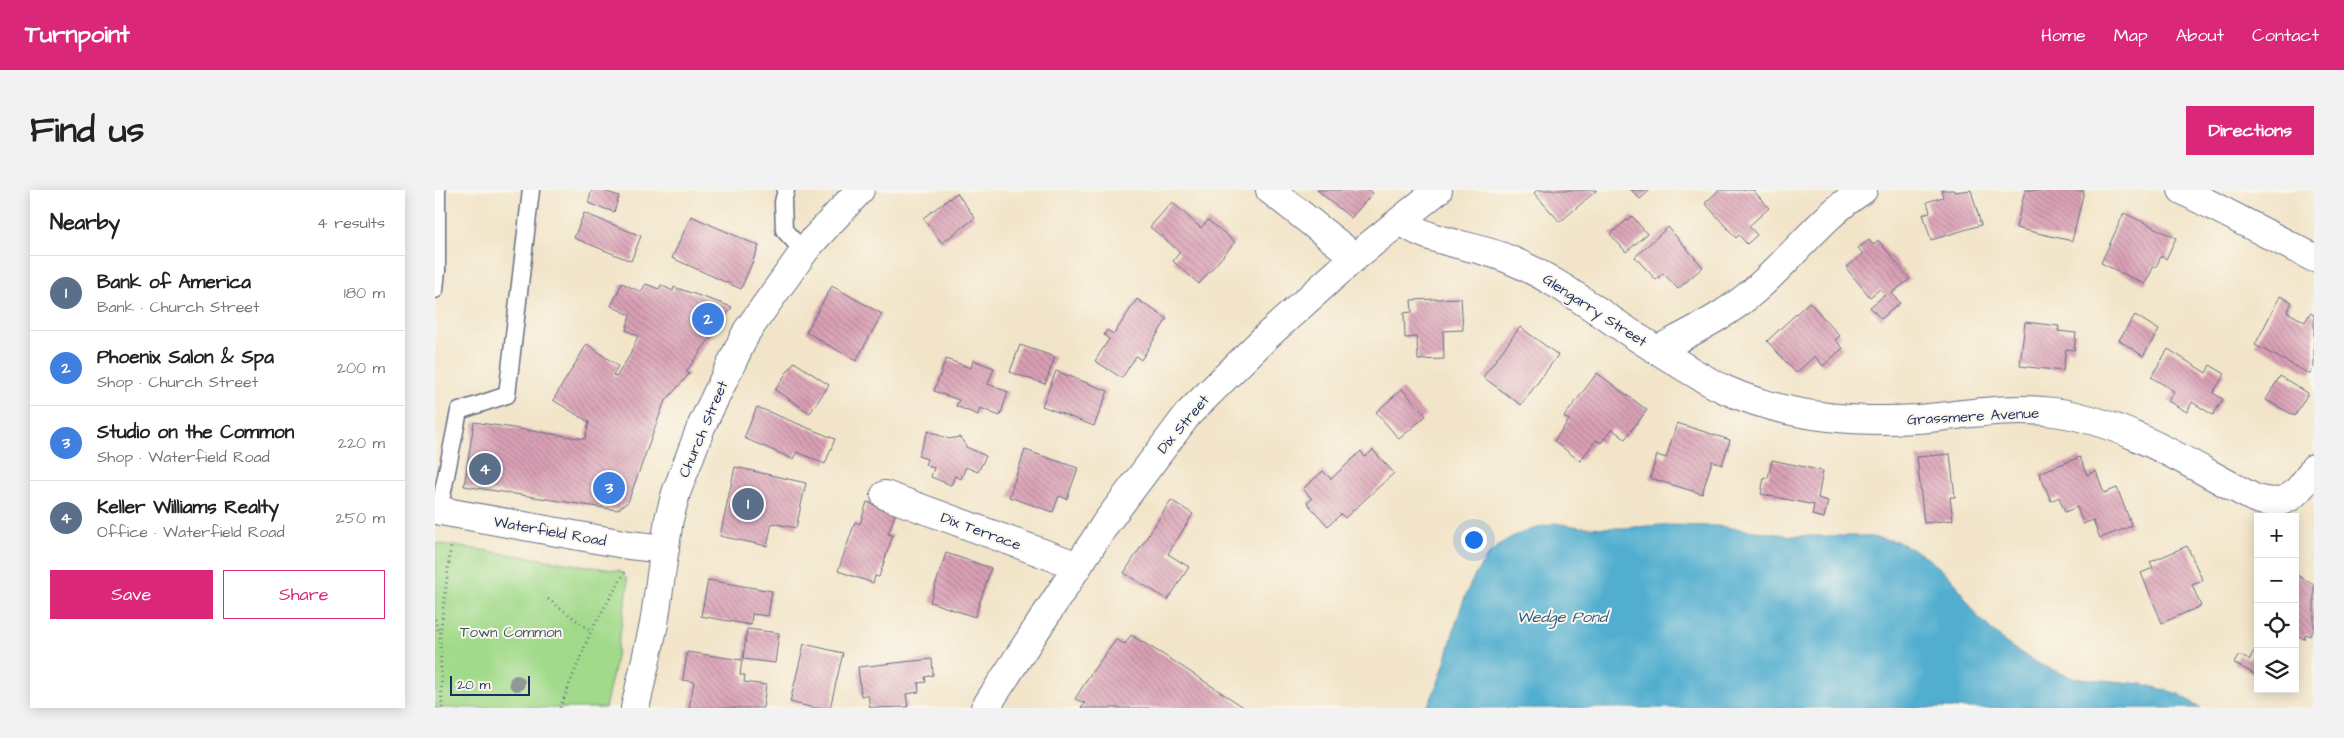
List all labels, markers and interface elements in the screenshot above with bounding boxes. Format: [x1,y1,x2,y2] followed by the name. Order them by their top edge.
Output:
[25,18,130,52] text: Turnpoint
[2041,23,2086,48] text: Home
[2114,23,2148,48] text: Map
[2176,23,2224,48] text: About
[2252,23,2319,48] text: Contact
[30,106,144,155] text: Find us
[2186,106,2314,155] button: Directions
[50,208,120,237] text: Nearby
[317,212,385,234] text: 4 results
[97,269,251,296] text: Bank of America
[1538,269,1651,353] street label: Glengarry Street
[65,282,67,304] text: 1
[344,282,385,304] text: 180 m
[97,296,259,318] text: Bank · Church Street
[692,300,724,338] pin: 2
[97,344,274,371] text: Phoenix Salon & Spa
[61,357,71,379] text: 2
[337,357,385,379] text: 200 m
[97,371,258,393] text: Shop · Church Street
[674,378,733,481] street label: Church Street
[1152,390,1214,458] street label: Dix Street
[1906,403,2040,430] street label: Grassmere Avenue
[97,419,294,446] text: Studio on the Common
[62,432,70,454] text: 3
[338,432,385,454] text: 220 m
[97,446,270,468] text: Shop · Waterfield Road
[469,450,501,488] pin: 4
[593,469,625,507] pin: 3
[732,485,764,523] pin: 1
[97,494,279,521] text: Keller Williams Realty
[61,507,71,529] text: 4
[336,507,385,529] text: 250 m
[938,507,1024,556] street label: Dix Terrace
[492,511,608,552] street label: Waterfield Road
[2254,513,2299,693] map controls
[2254,513,2299,558] button: +
[97,521,285,543] text: Office · Waterfield Road
[1461,527,1487,553] your location
[2254,558,2299,603] button: −
[50,570,213,619] button: Save
[223,570,385,619] button: Share
[2254,603,2299,648] button: locate
[1517,606,1610,629] water label: Wedge Pond
[460,622,562,643] park label: Town Common
[2254,648,2299,693] button: layers
[450,673,530,696] scale bar
[457,675,490,695] text: 20 m

